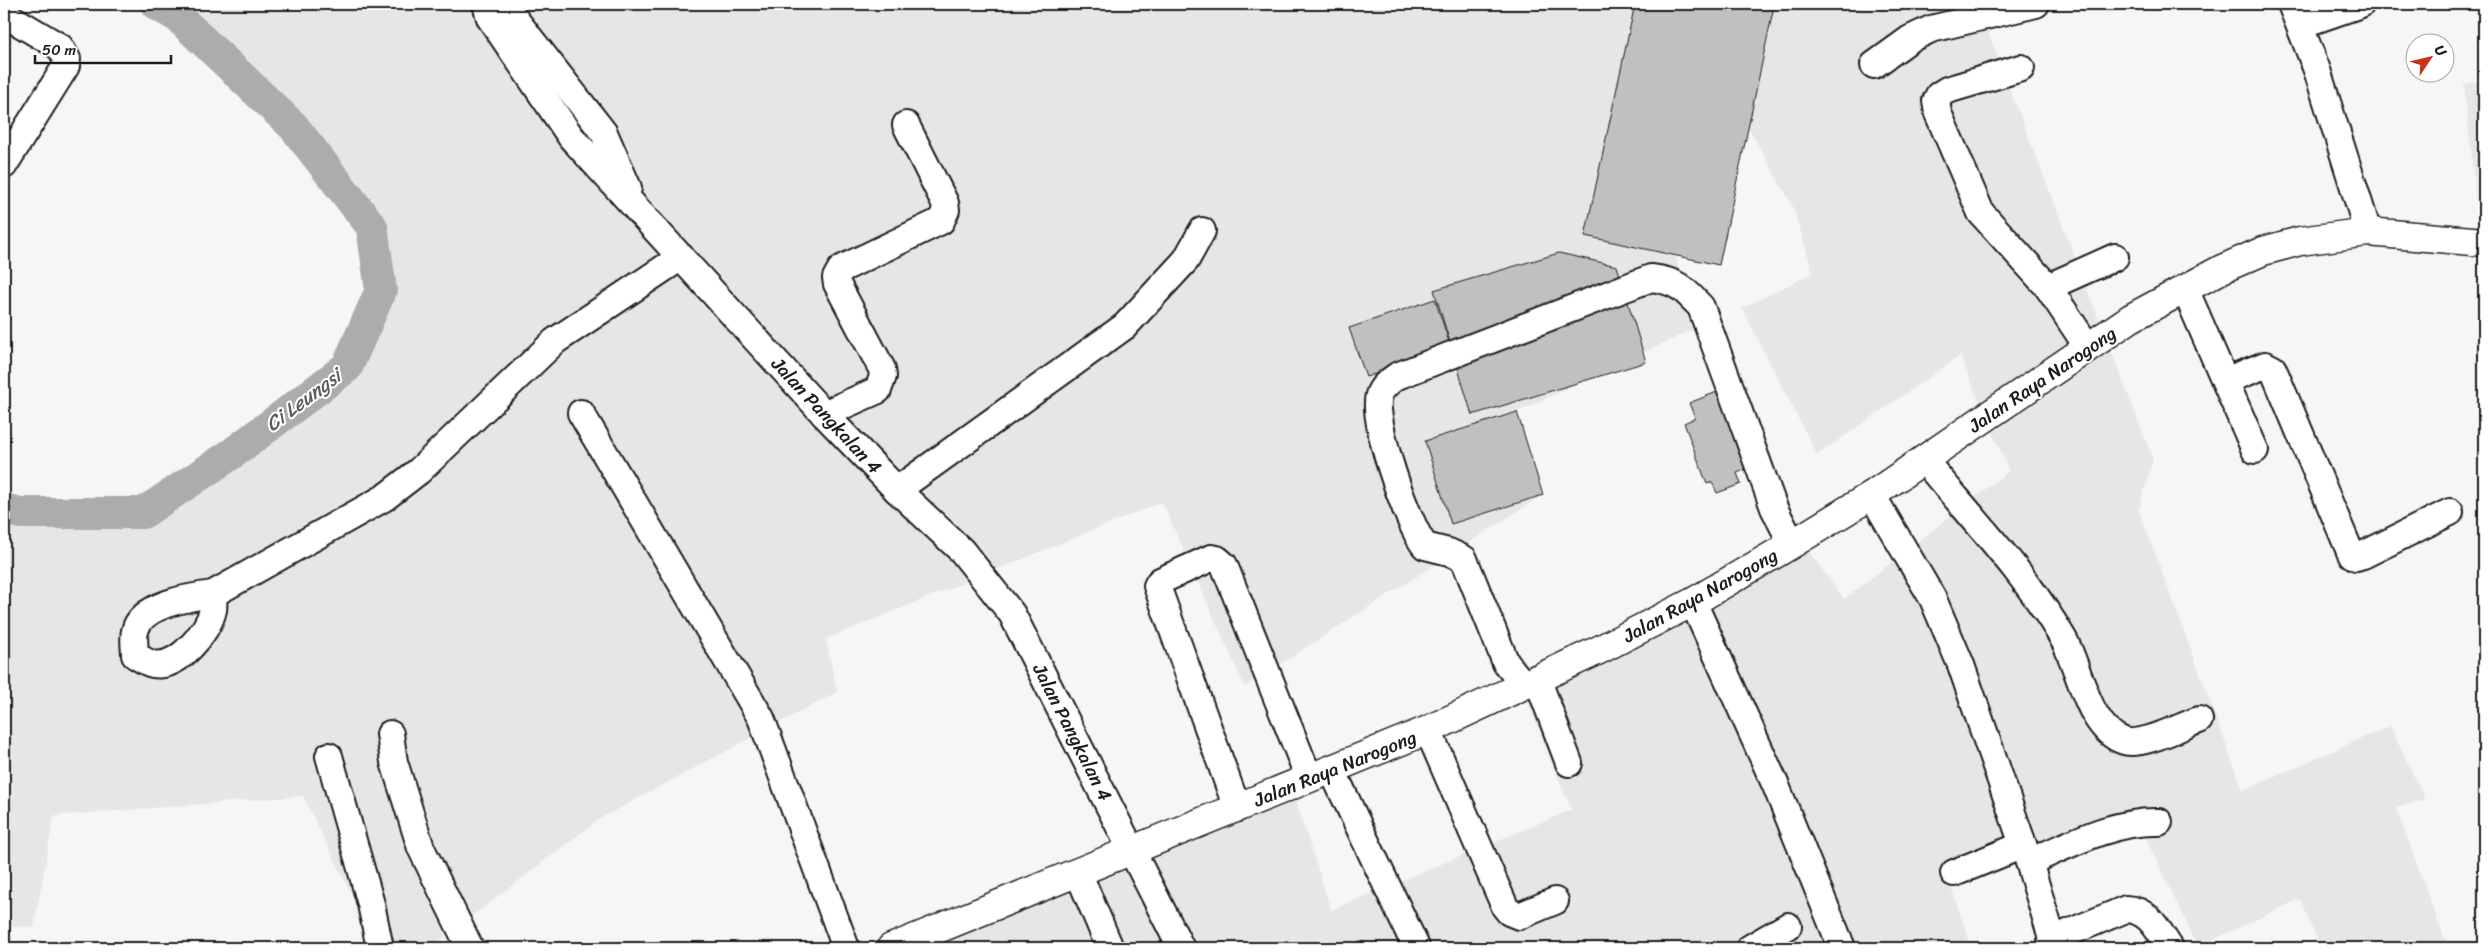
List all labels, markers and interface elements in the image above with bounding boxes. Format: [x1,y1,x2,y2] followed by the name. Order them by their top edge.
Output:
[35,32,171,64] scale bar
[2406,32,2456,82] north arrow
[42,37,77,63] text: 50 m
[2427,40,2454,62] text: U
[1960,317,2124,442] street label: Jalan Raya Narogong
[762,348,890,482] street label: Jalan Pangkalan 4
[258,357,353,441] water label: Ci Leungsi
[1616,539,1784,652] street label: Jalan Raya Narogong
[1023,657,1122,807] street label: Jalan Pangkalan 4
[1248,721,1422,817] street label: Jalan Raya Narogong

